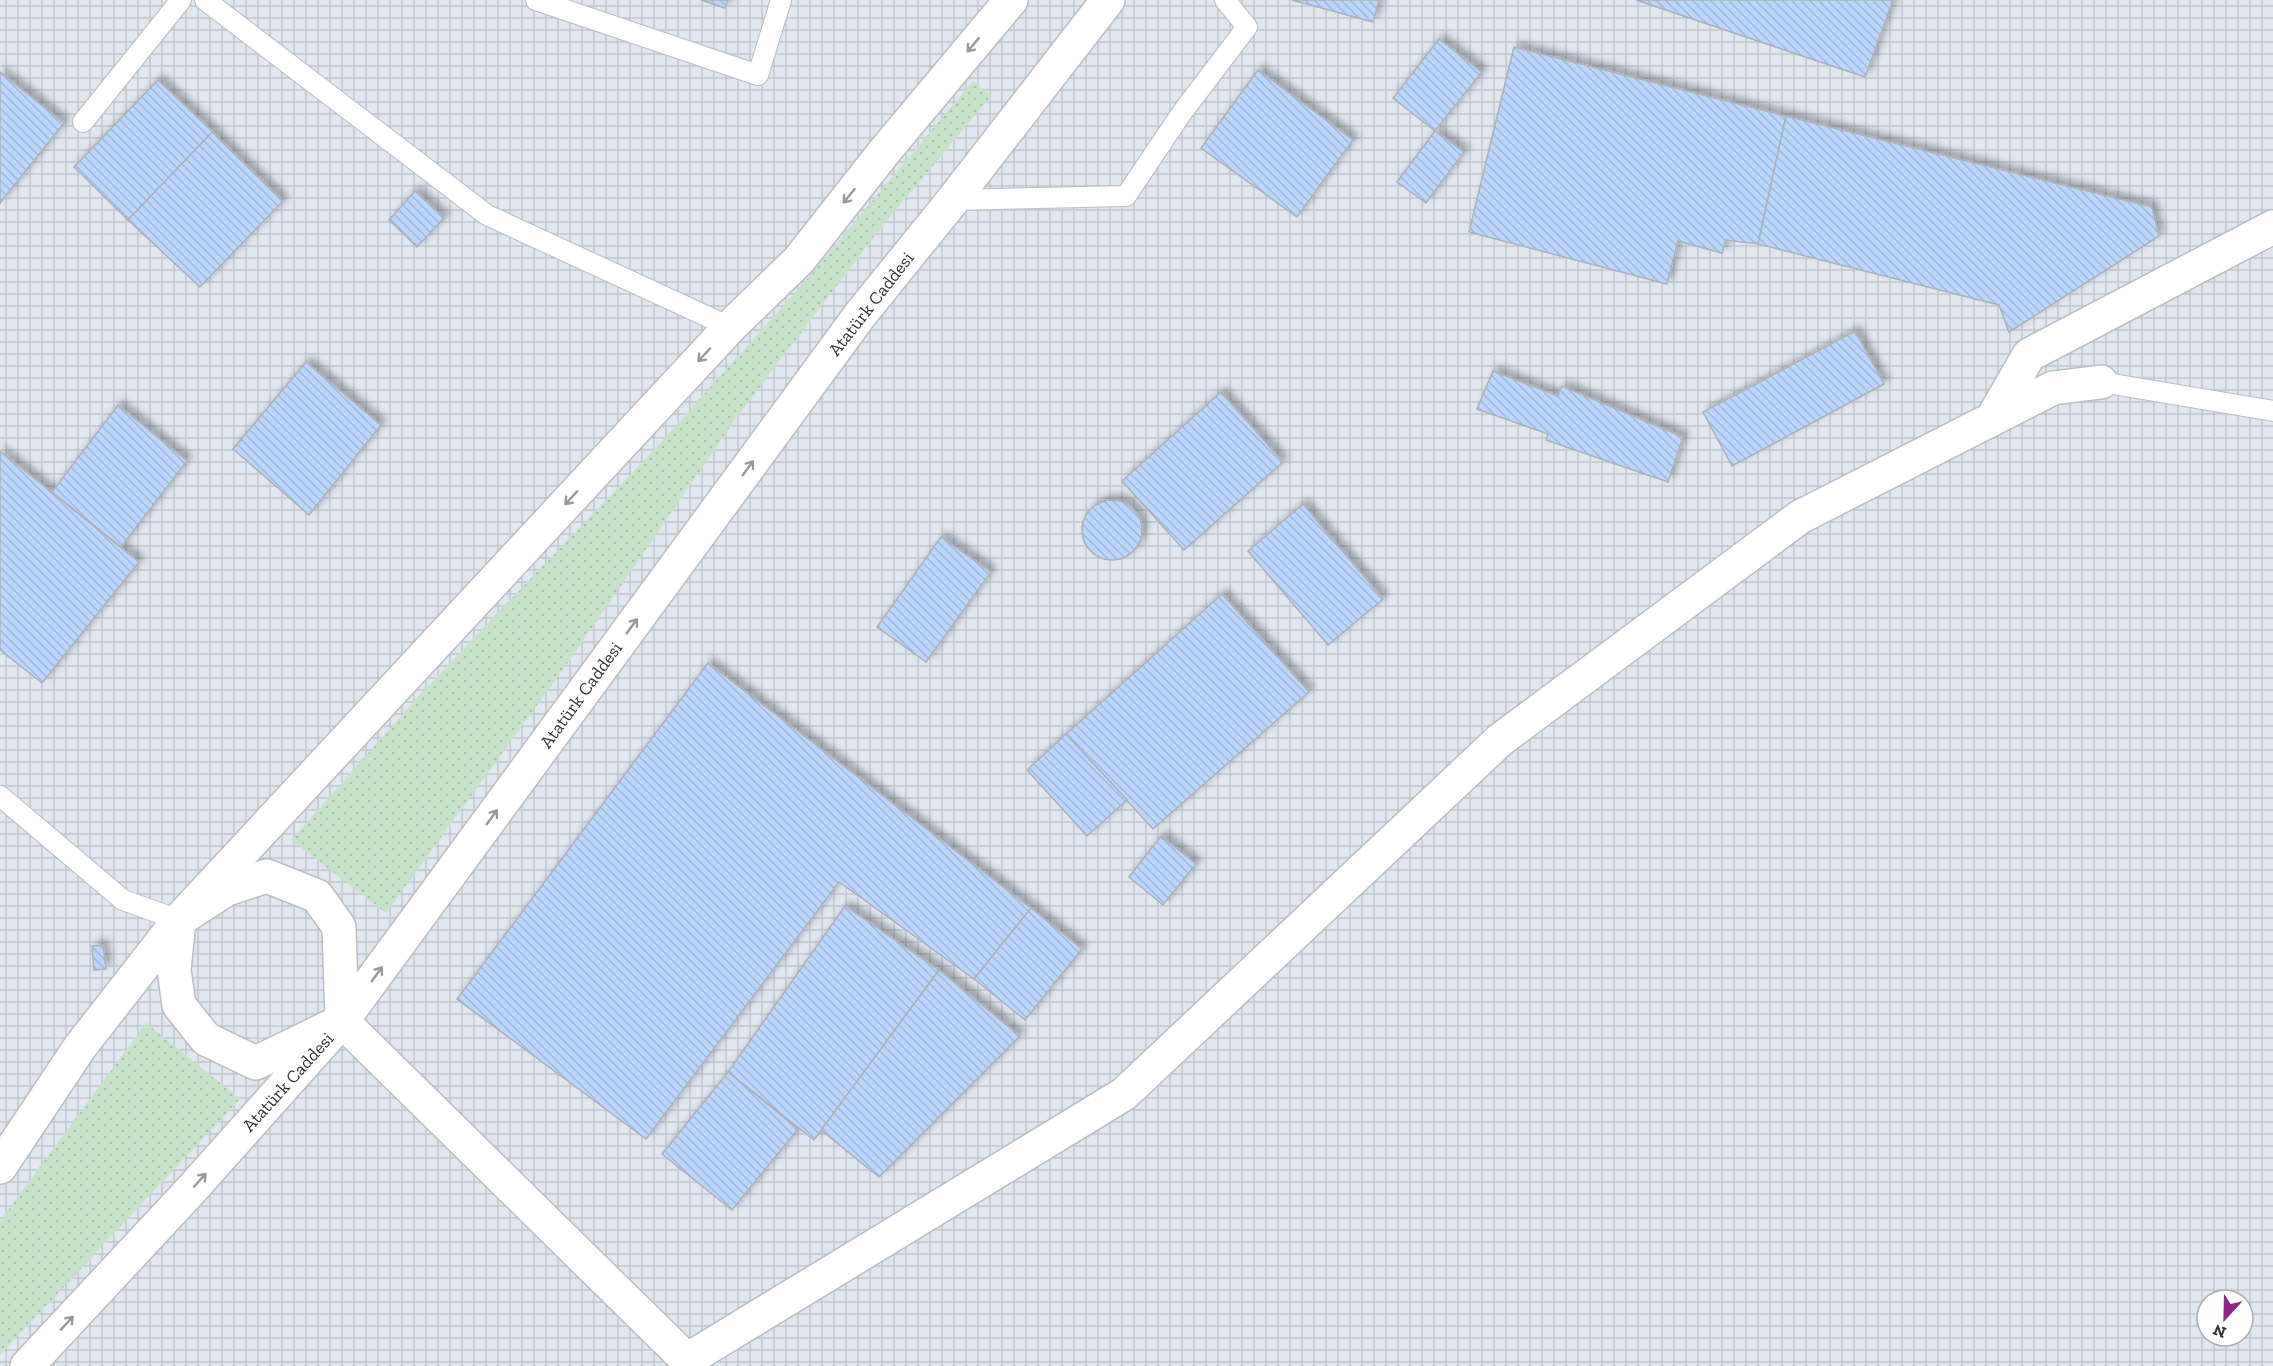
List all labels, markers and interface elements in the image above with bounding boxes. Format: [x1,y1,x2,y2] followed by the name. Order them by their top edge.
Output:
[966,37,980,52] one-way arrow
[843,188,856,204] one-way arrow
[824,248,918,360] street label: Atatürk Caddesi
[697,347,711,362] one-way arrow
[741,461,754,477] one-way arrow
[565,490,579,505] one-way arrow
[626,618,638,634] one-way arrow
[535,638,627,752] street label: Atatürk Caddesi
[486,809,498,825] one-way arrow
[370,966,383,982] one-way arrow
[238,1028,338,1136] street label: Atatürk Caddesi
[193,1173,207,1188] one-way arrow
[2195,1288,2255,1348] north arrow
[60,1316,74,1331] one-way arrow
[2210,1320,2229,1343] text: N

